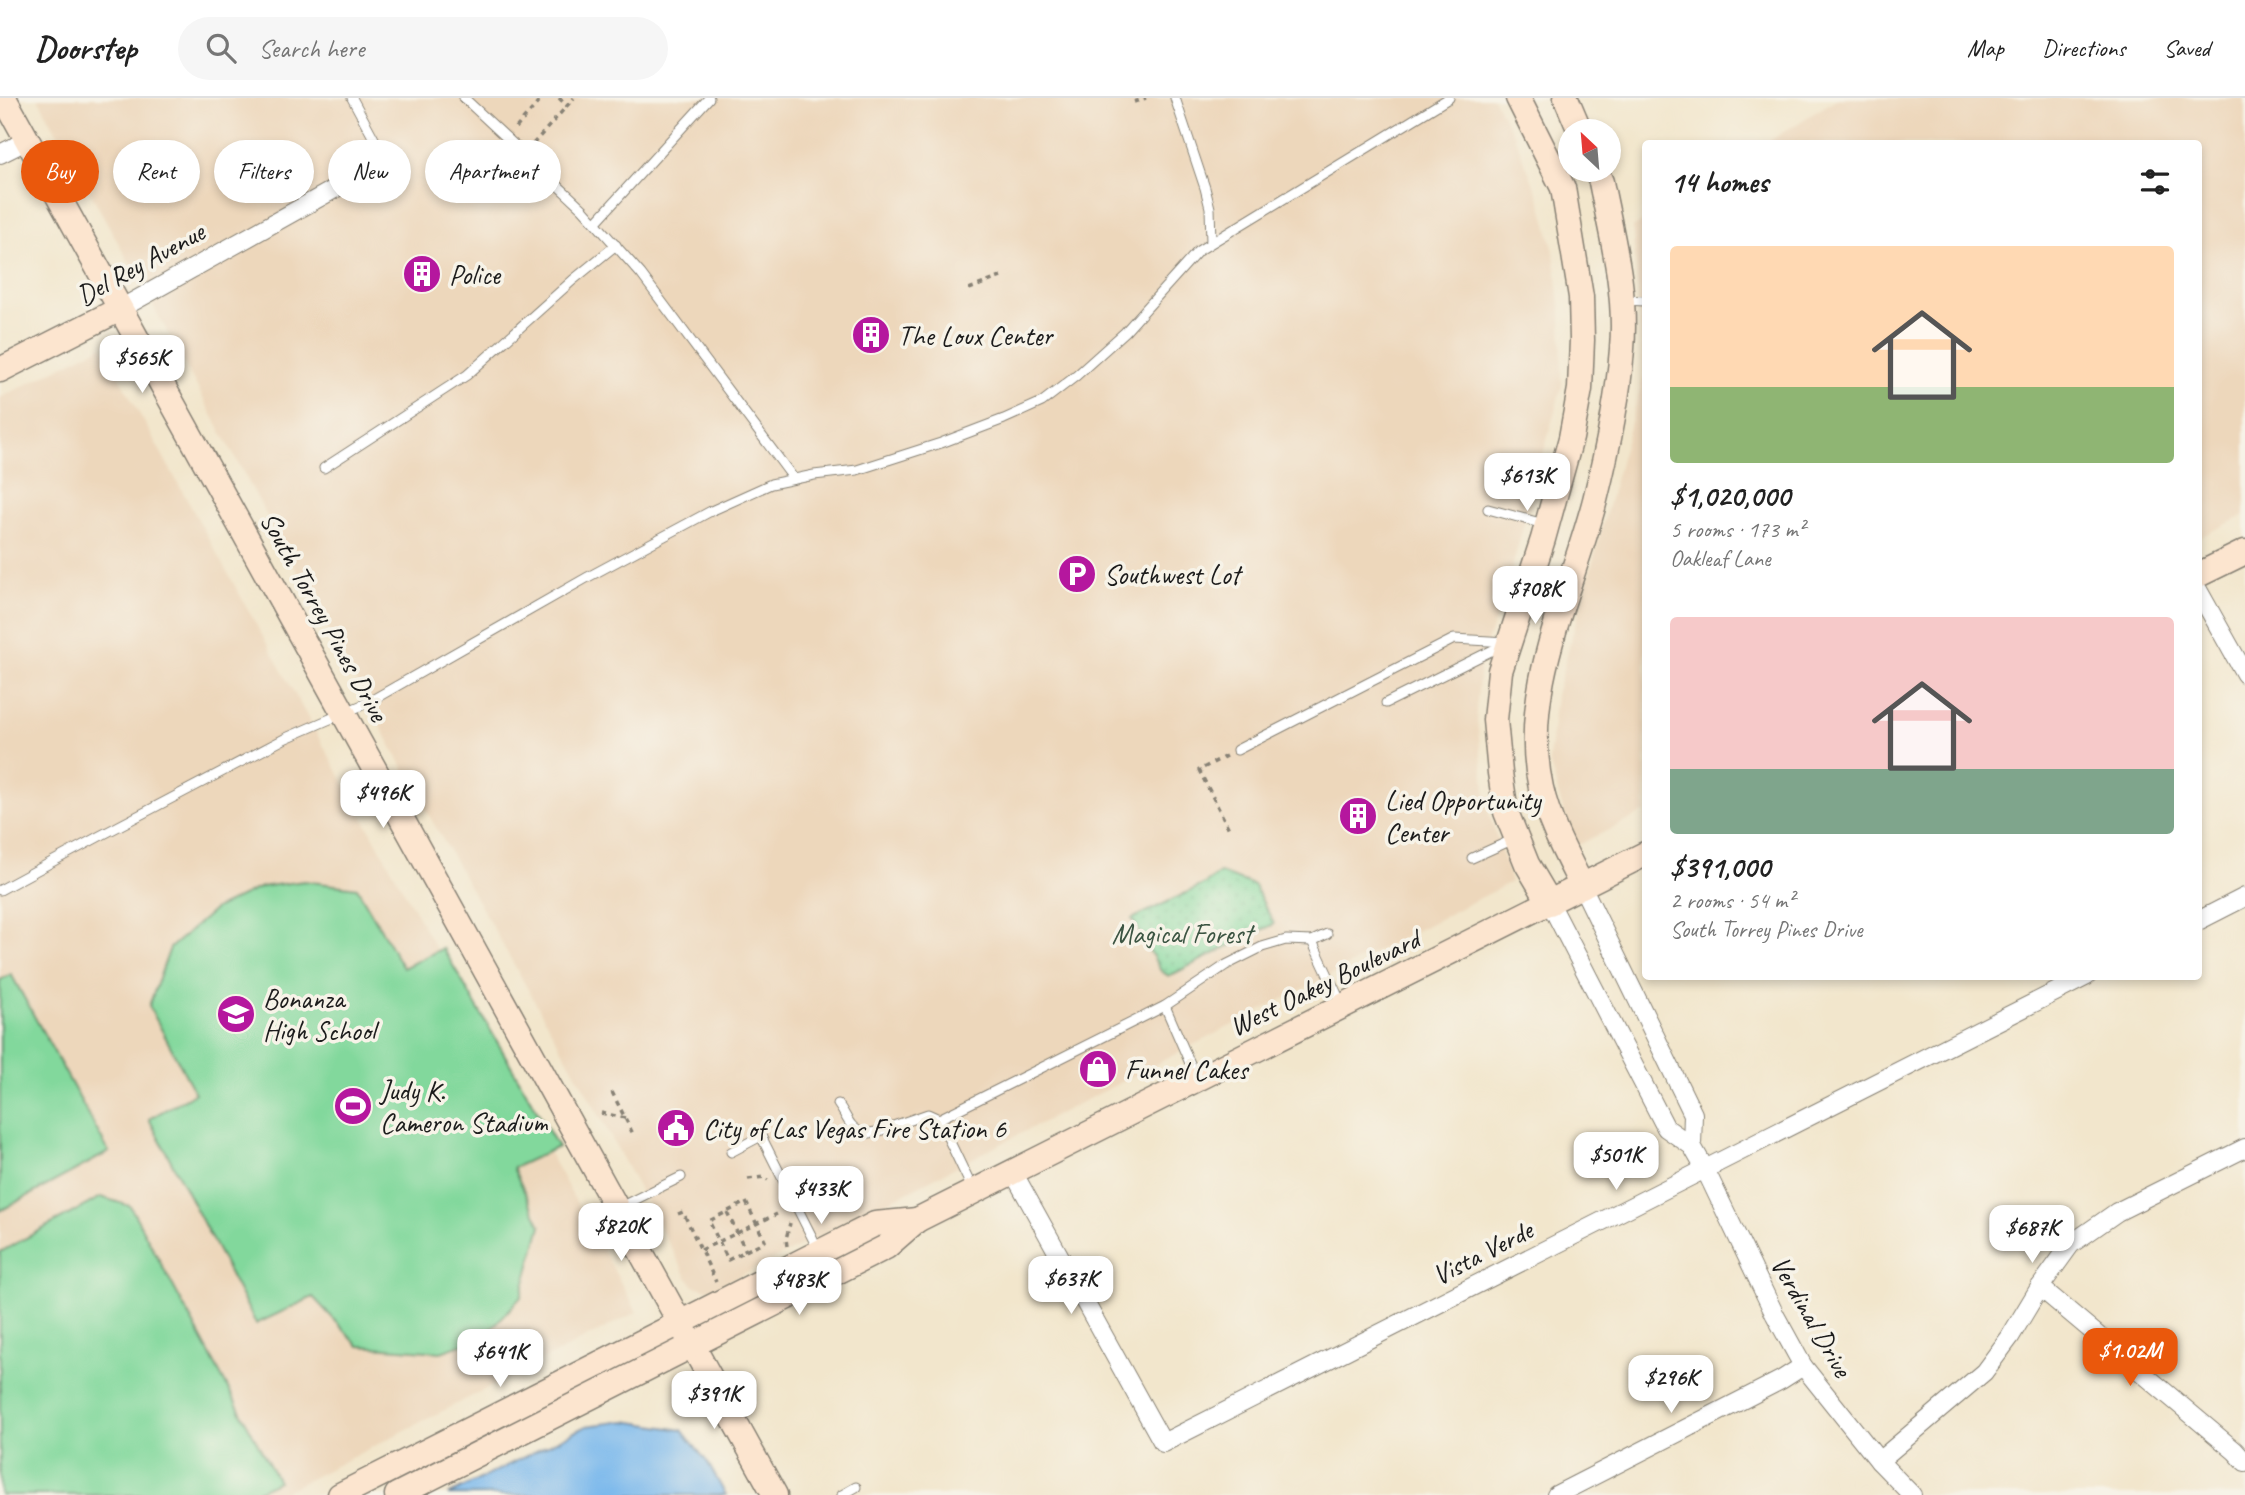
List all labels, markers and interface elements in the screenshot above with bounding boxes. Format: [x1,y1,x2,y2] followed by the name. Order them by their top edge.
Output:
[178,17,668,80] search box
[35,27,136,69] text: Doorstep
[202,29,240,67] icon: search
[258,32,364,65] text: Search here
[1967,33,2004,63] text: Map
[2042,33,2125,63] text: Directions
[2163,33,2210,63] text: Saved
[1558,119,1620,182] north arrow
[1558,119,1621,182] map controls
[21,140,99,203] chip: Buy
[113,140,200,203] chip: Rent
[214,140,314,203] chip: Filters
[328,140,411,203] chip: New
[425,140,561,203] chip: Apartment
[1670,163,1768,201] text: 14 homes
[2136,163,2174,201] icon: filters
[70,213,212,313] street label: Del Rey Avenue
[401,253,443,295] building icon: Police
[449,257,502,292] place label: Police
[1859,292,1985,418] icon: home
[850,314,892,356] building icon: The Loux Center
[898,318,1054,353] place label: The Loux Center
[93,336,191,395] pin: $565K
[116,343,168,372] text: $565K
[1478,454,1576,513] pin: $613K
[1500,461,1554,490] text: $613K
[1670,477,1790,515] text: $1,020,000
[252,505,398,729] street label: South Torrey Pines Drive
[1670,515,1805,544] text: 5 rooms · 173 m²
[1670,544,1771,573] text: Oakleaf Lane
[1056,553,1098,595] parking icon: Southwest Lot
[1104,557,1244,592] place label: Southwest Lot
[1486,566,1584,626] pin: $708K
[1509,574,1562,603] text: $708K
[1859,663,1985,789] icon: home
[334,770,432,830] pin: $496K
[356,778,410,807] text: $496K
[1385,783,1543,850] place label: Lied Opportunity Center
[1337,795,1379,837] building icon: Lied Opportunity Center
[1670,848,1770,886] text: $391,000
[1670,886,1794,915] text: 2 rooms · 54 m²
[1670,915,1862,944] text: South Torrey Pines Drive
[1112,916,1256,951] park label: Magical Forest
[1223,920,1429,1044] street label: West Oakey Boulevard
[263,981,381,1048] place label: Bonanza High School
[215,993,257,1035] school or university icon: Bonanza High School
[1077,1048,1119,1090] shop icon: Funnel Cakes
[1125,1052,1250,1087] place label: Funnel Cakes
[378,1073,549,1140] place label: Judy K. Cameron Stadium
[332,1085,374,1127] sports icon: Judy K. Cameron Stadium
[655,1107,697,1149] public building icon: City of Las Vegas Fire Station 6
[703,1111,1007,1146] place label: City of Las Vegas Fire Station 6
[1567,1132,1665,1192] pin: $501K
[1590,1140,1642,1169] text: $501K
[772,1166,870,1226] pin: $433K
[794,1174,848,1203] text: $433K
[572,1204,670,1263] pin: $820K
[1983,1206,2081,1265] pin: $687K
[594,1211,648,1240] text: $820K
[1426,1211,1540,1293] street label: Vista Verde
[2005,1213,2059,1242] text: $687K
[1763,1250,1861,1385] street label: Verdinal Drive
[1022,1256,1120,1316] pin: $637K
[750,1258,848,1317] pin: $483K
[1044,1264,1098,1293] text: $637K
[772,1265,826,1294] text: $483K
[2073,1328,2187,1388] pin: $1.02M
[451,1330,549,1389] pin: $641K
[2099,1336,2161,1365] text: $1.02M
[473,1337,527,1366] text: $641K
[1622,1356,1720,1415] pin: $296K
[1644,1363,1698,1392] text: $296K
[665,1372,763,1431] pin: $391K
[688,1379,740,1408] text: $391K

